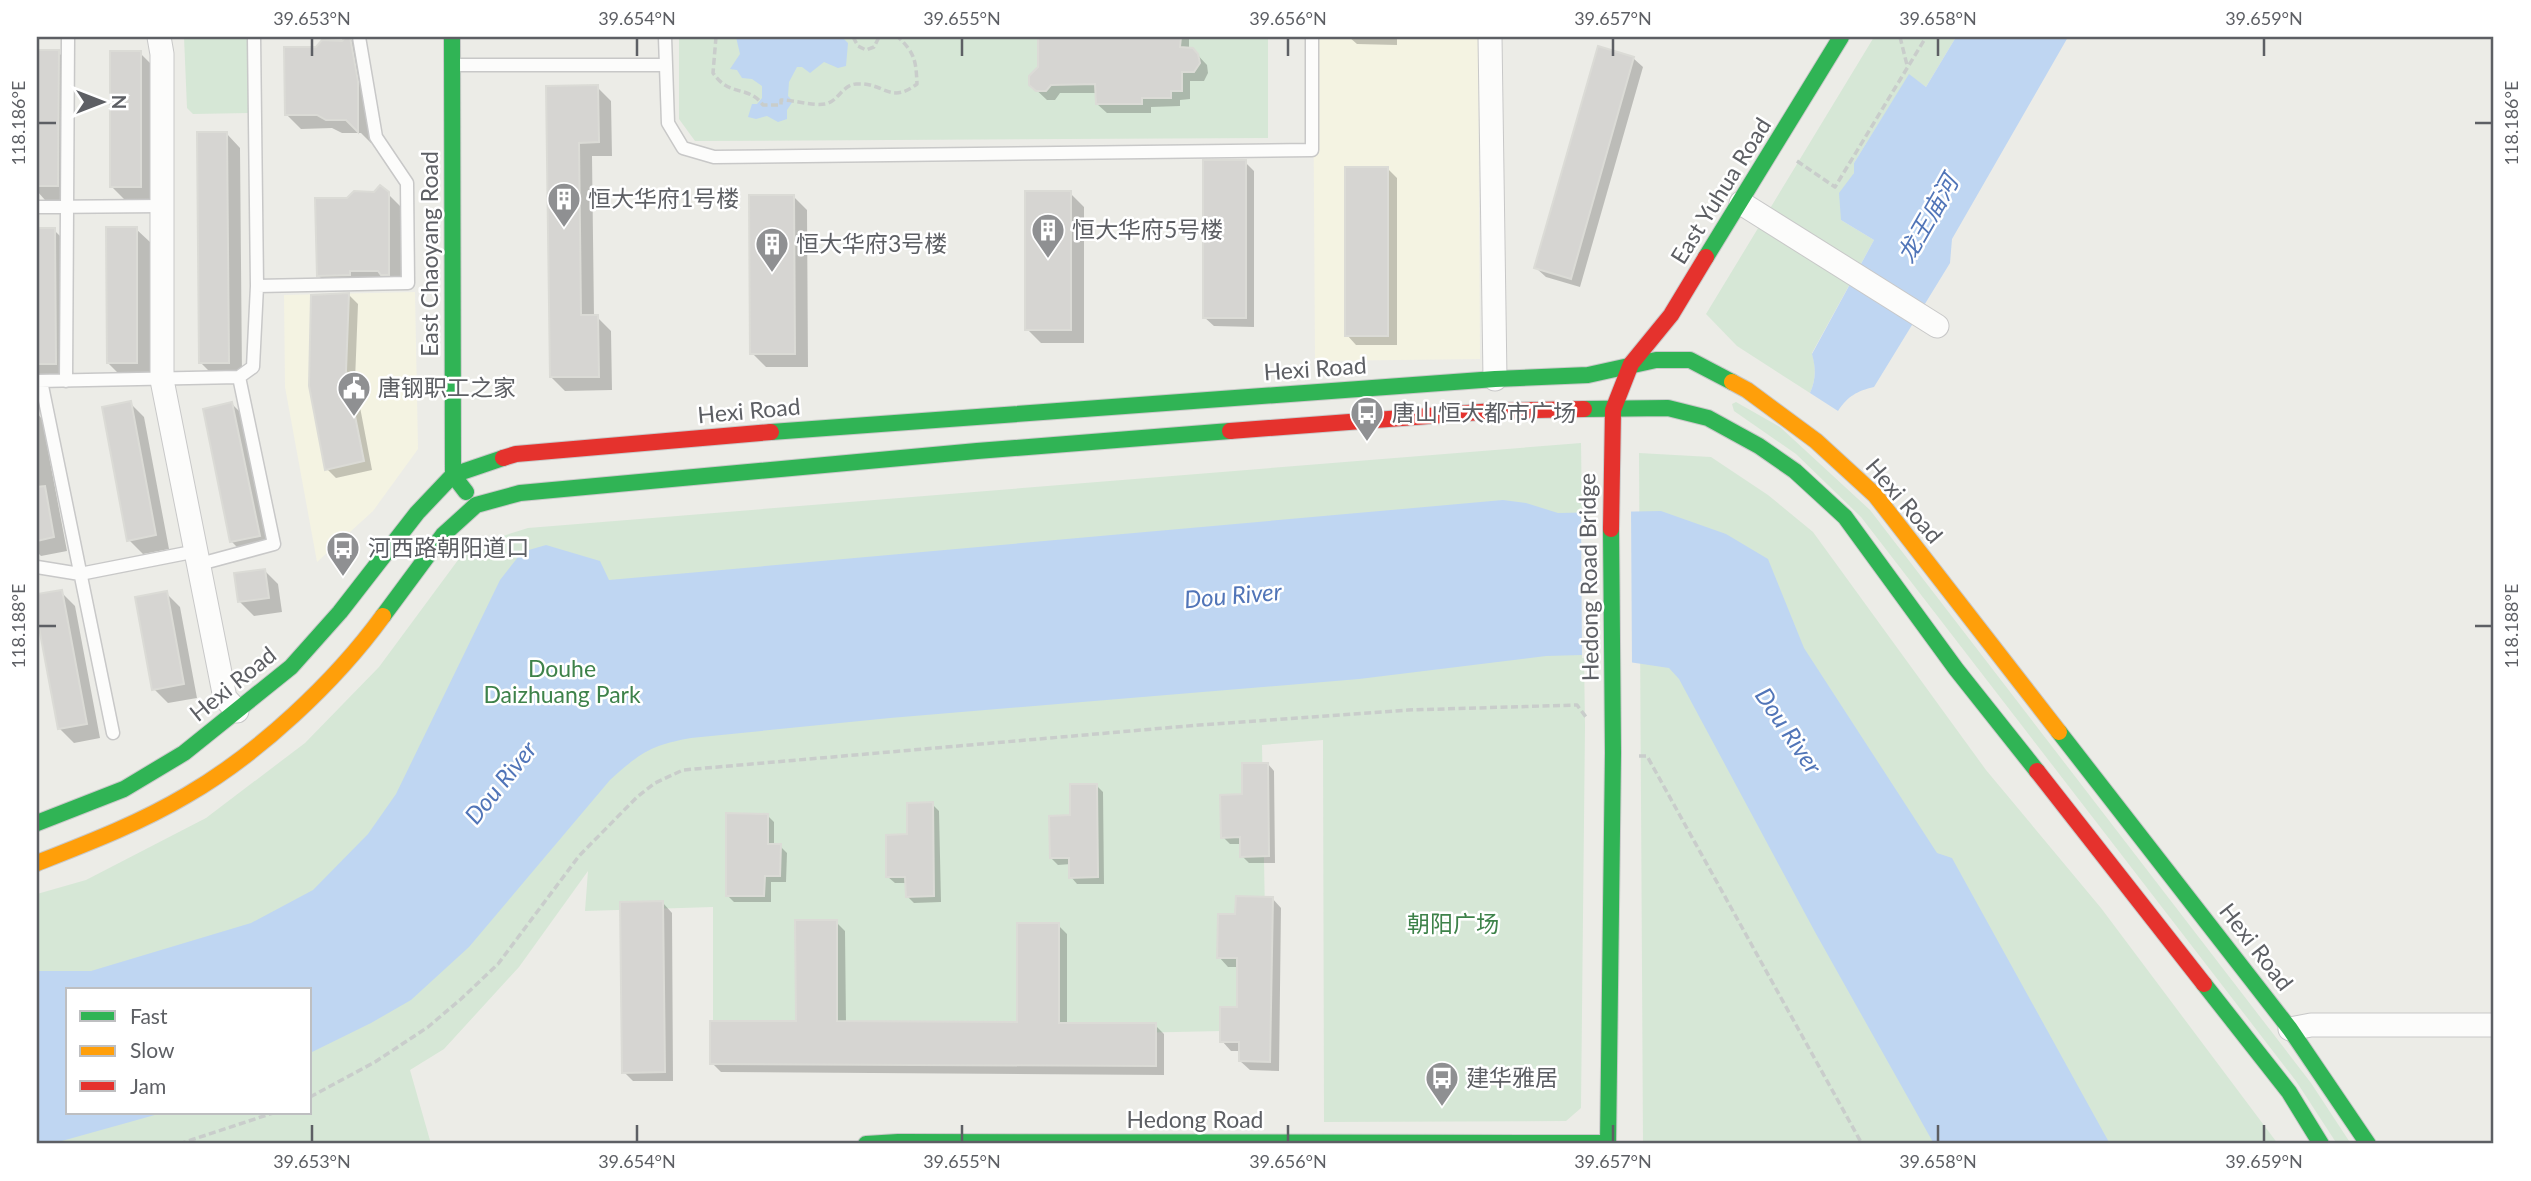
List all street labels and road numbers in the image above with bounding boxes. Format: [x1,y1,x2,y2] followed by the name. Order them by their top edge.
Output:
[1664,112,1776,269] street label: East Yuhua Road
[415,151,443,357] street label: East Chaoyang Road
[1263,350,1367,386] street label: Hexi Road
[696,392,801,428] street label: Hexi Road
[1860,452,1949,548] street label: Hexi Road
[1572,473,1604,681] street label: Hedong Road Bridge
[184,640,281,727] street label: Hexi Road
[2214,897,2300,996] street label: Hexi Road
[1127,1105,1263,1133] street label: Hedong Road

